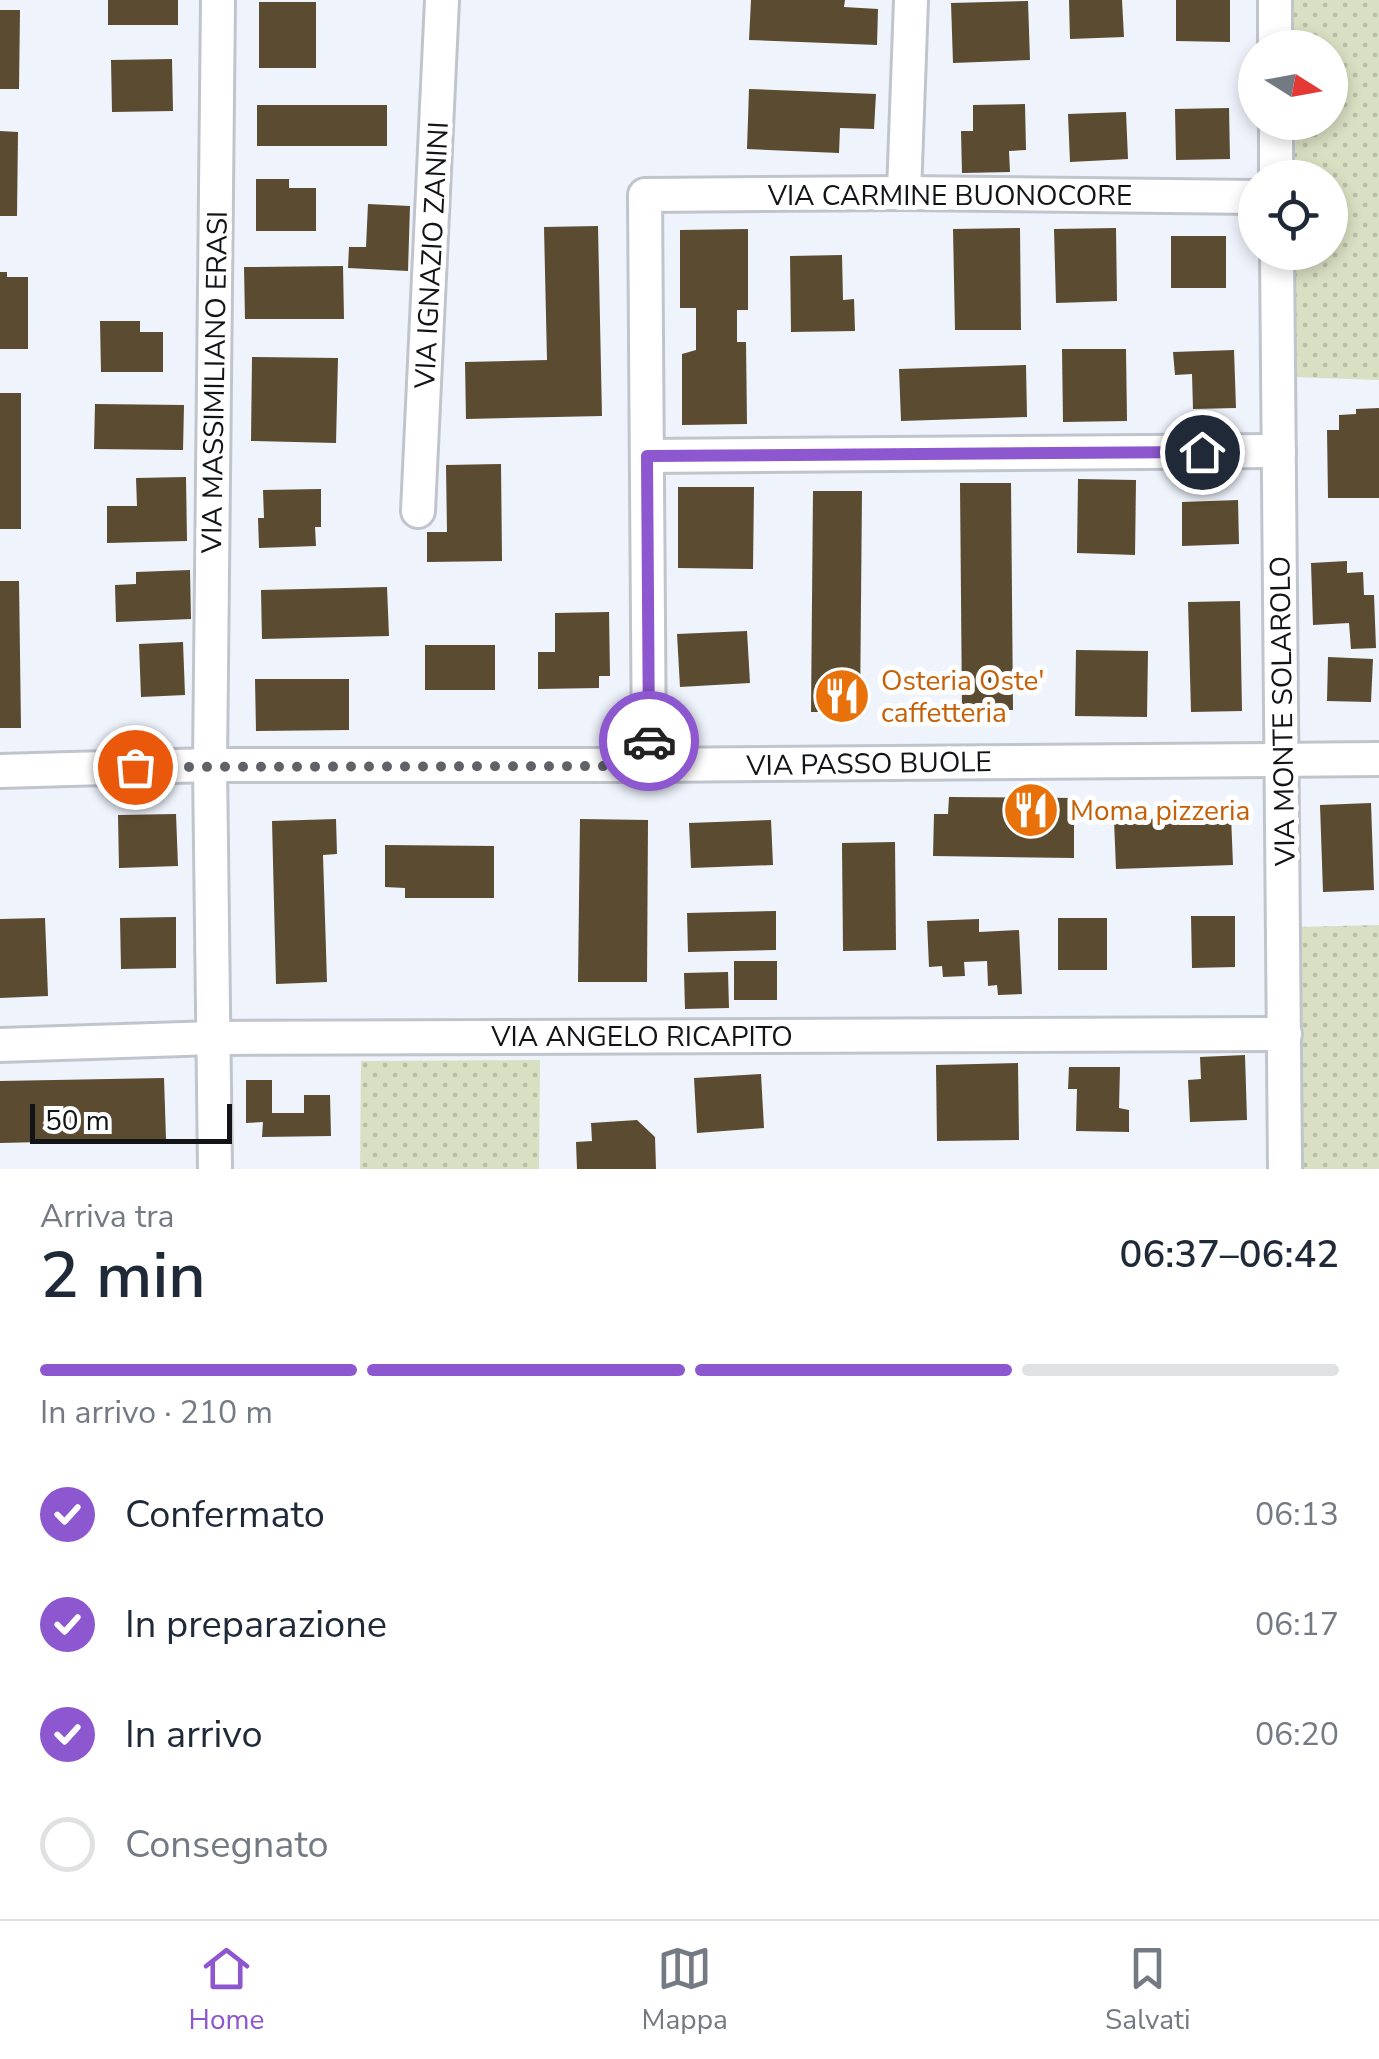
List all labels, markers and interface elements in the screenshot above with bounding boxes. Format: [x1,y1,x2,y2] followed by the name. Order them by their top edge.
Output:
[1238,30,1348,140] north arrow
[1238,30,1348,270] map controls
[406,121,458,390] street label: VIA IGNAZIO ZANINI
[1238,160,1348,270] button: locate
[767,177,1132,215] street label: VIA CARMINE BUONOCORE
[193,210,237,555] street label: VIA MASSIMILIANO ERASI
[1160,410,1245,495] pin
[1175,425,1230,480] icon: home
[1261,556,1305,867] street label: VIA MONTE SOLAROLO
[881,662,1044,732] place label: Osteria Oste' caffetteria
[812,666,872,726] restaurant icon: Osteria Oste' caffetteria
[599,691,699,791] courier
[622,714,677,769] icon: car
[93,725,178,810] pin
[108,740,163,795] icon: bag
[745,743,992,785] street label: VIA PASSO BUOLE
[1001,780,1061,840] restaurant icon: Moma pizzeria
[1070,792,1250,830] place label: Moma pizzeria
[490,1018,793,1056] street label: VIA ANGELO RICAPITO
[30,1099,232,1144] scale bar
[45,1102,110,1140] text: 50 m
[40,1195,174,1238] text: Arriva tra
[1120,1229,1339,1280] text: 06:37–06:42
[40,1231,206,1320] text: 2 min
[40,1391,273,1434] text: In arrivo · 210 m
[40,1487,95,1542] icon: check
[125,1489,325,1540] text: Confermato
[1255,1493,1339,1536] text: 06:13
[40,1597,95,1652] icon: check
[125,1599,387,1650] text: In preparazione
[1255,1603,1339,1646] text: 06:17
[40,1707,95,1762] icon: check
[125,1709,263,1760] text: In arrivo
[1255,1713,1339,1756] text: 06:20
[125,1819,329,1870] text: Consegnato
[189,1941,264,2039] tab: Home
[642,1941,728,2039] tab: Mappa
[1105,1941,1190,2039] tab: Salvati

